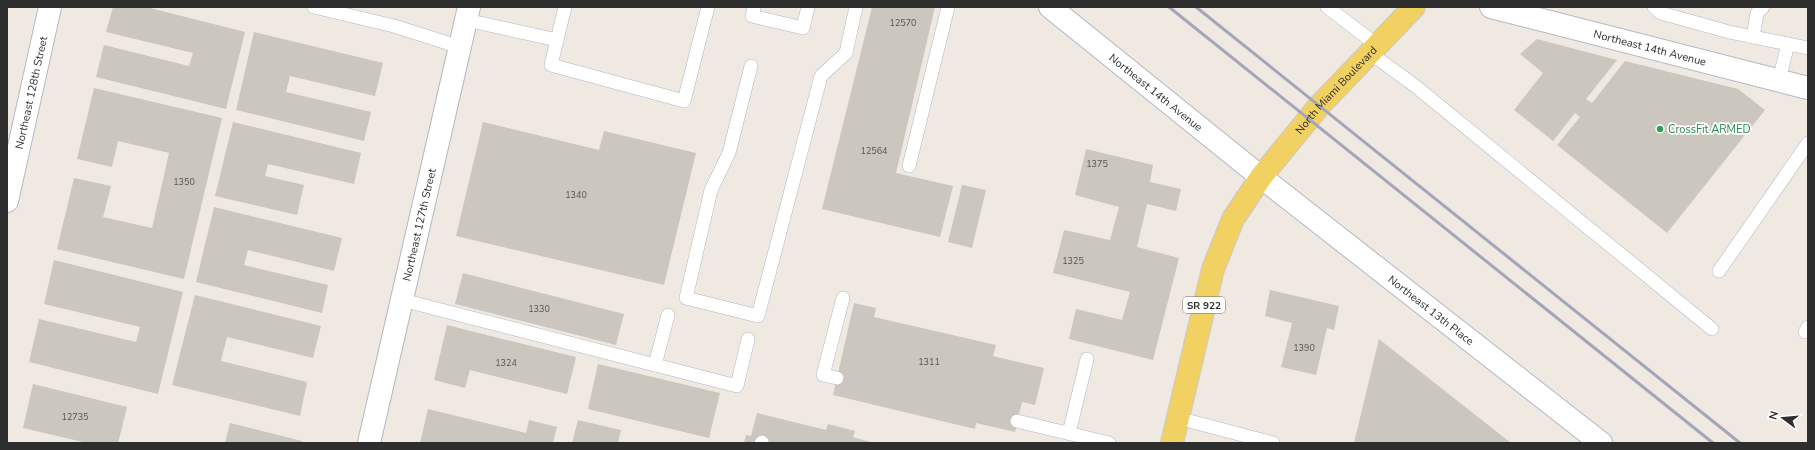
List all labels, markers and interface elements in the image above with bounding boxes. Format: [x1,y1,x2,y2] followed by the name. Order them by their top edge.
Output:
[889,17,917,29] house number: 12570
[1592,26,1708,70] street label: Northeast 14th Avenue
[12,35,51,151] street label: Northeast 128th Street
[1292,43,1380,137] street label: North Miami Boulevard
[1106,51,1206,135] street label: Northeast 14th Avenue
[1668,122,1751,137] place label: CrossFit ARMED
[1655,124,1665,134] marker: CrossFit ARMED
[860,145,888,157] house number: 12564
[1086,158,1108,170] house number: 1375
[399,167,440,283] street label: Northeast 127th Street
[173,176,195,188] house number: 1350
[565,189,587,201] house number: 1340
[1062,255,1084,267] house number: 1325
[1385,272,1477,349] street label: Northeast 13th Place
[1183,297,1225,313] road number: SR 922
[528,303,550,315] house number: 1330
[1293,342,1315,354] house number: 1390
[918,356,940,368] house number: 1311
[495,357,517,369] house number: 1324
[1763,398,1803,438] north arrow
[1766,409,1782,421] text: N
[61,411,89,423] house number: 12735

